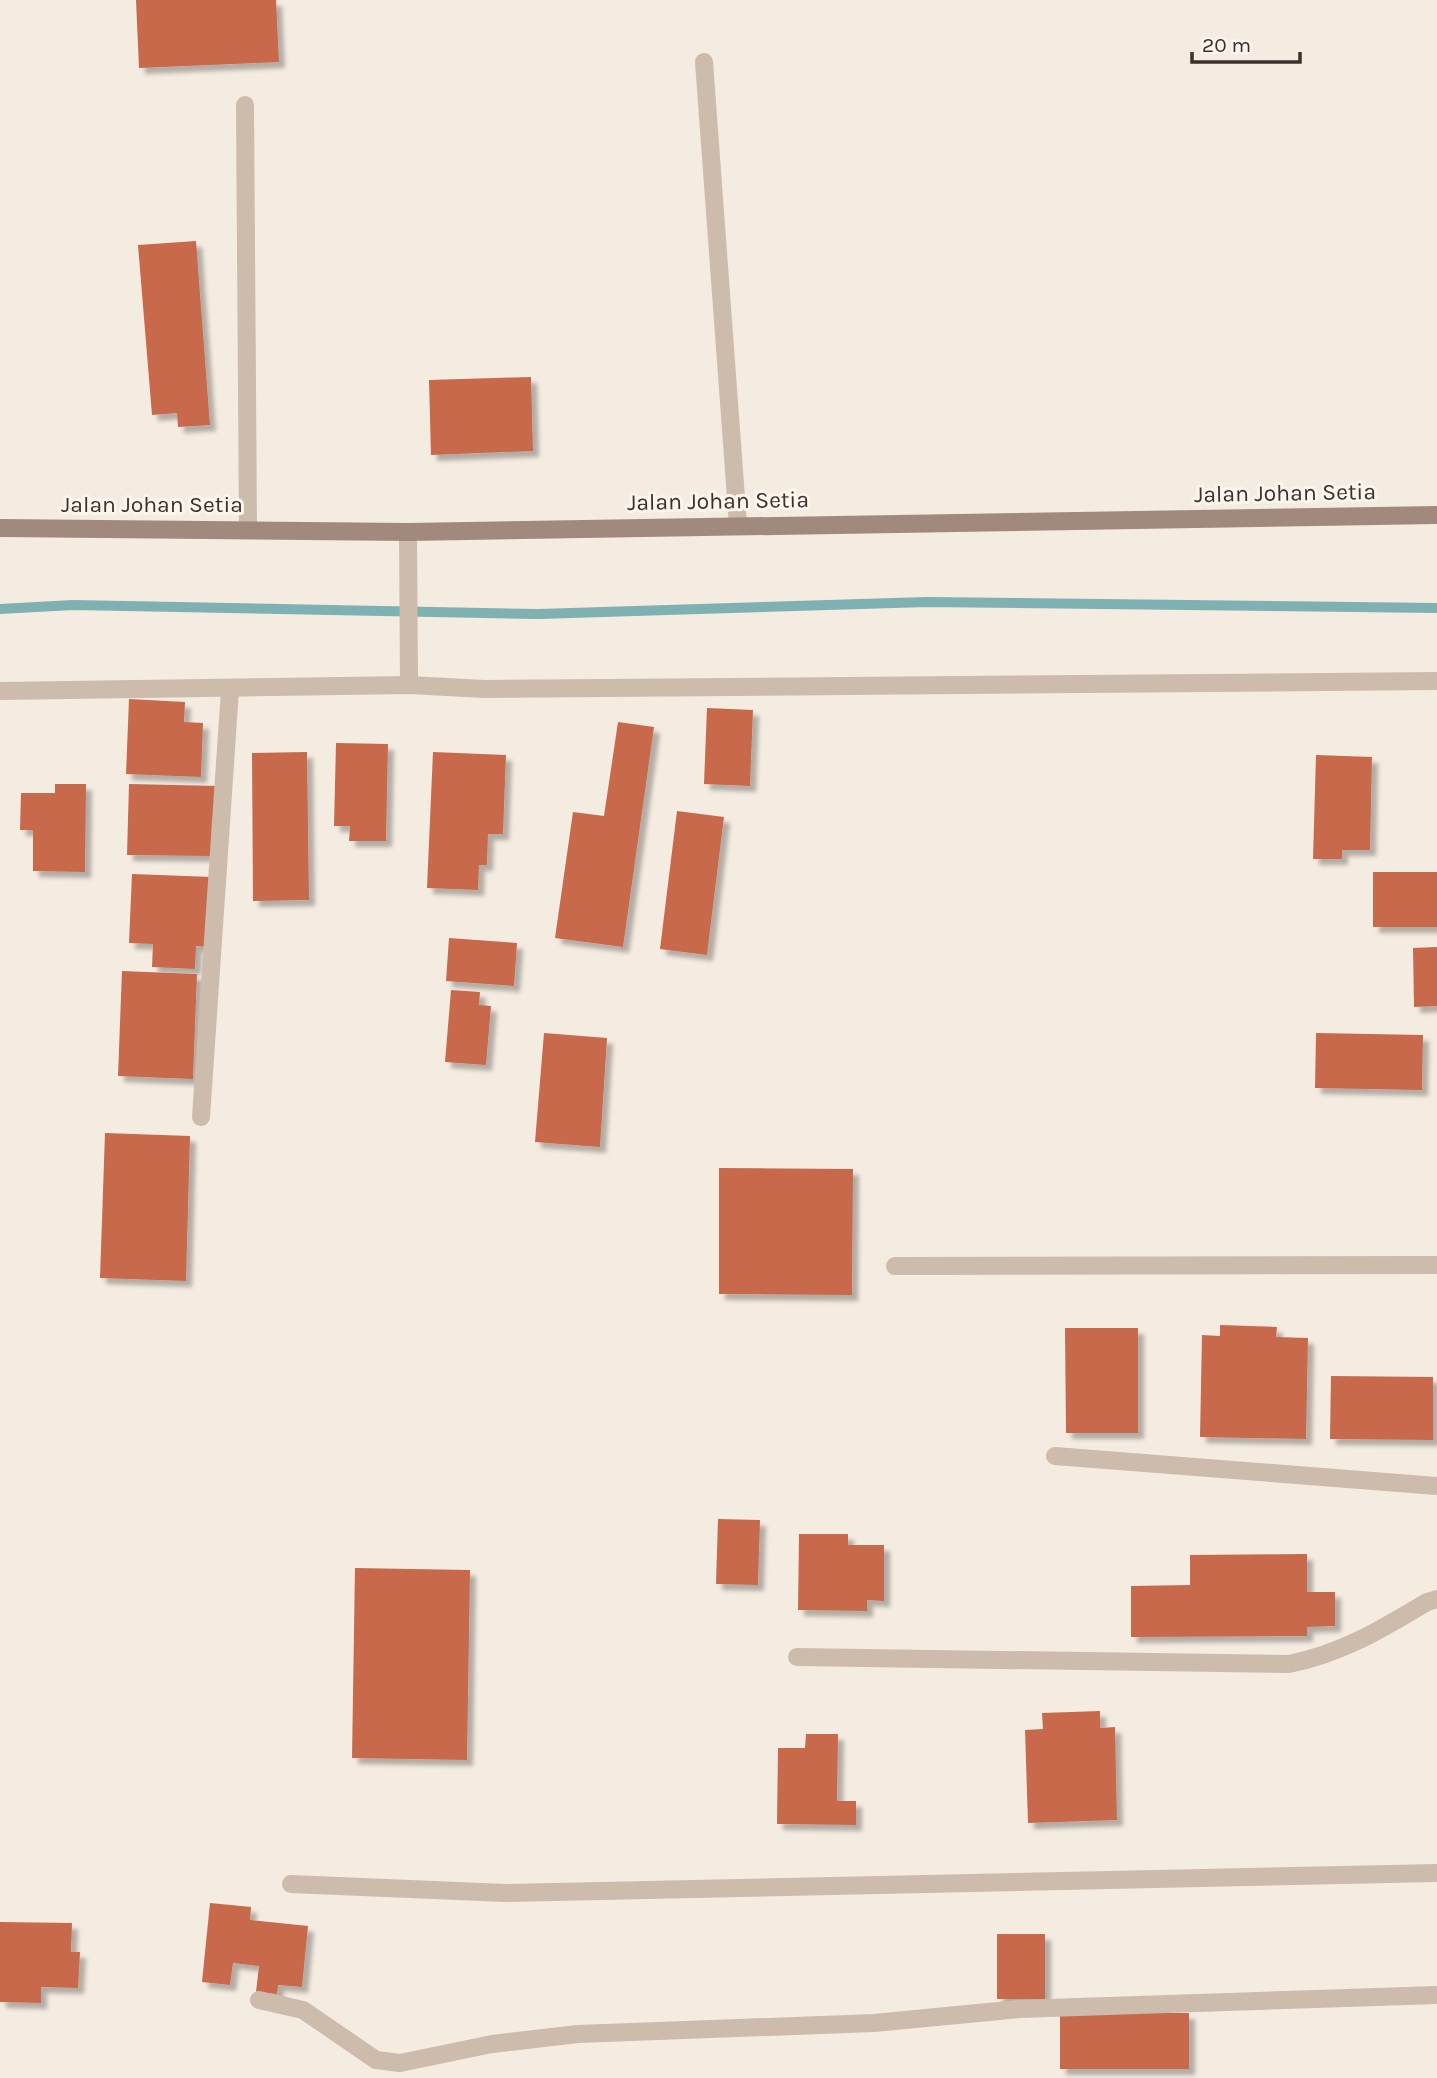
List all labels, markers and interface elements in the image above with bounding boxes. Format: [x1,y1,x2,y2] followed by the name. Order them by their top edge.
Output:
[1192,21,1300,65] scale bar
[1202,33,1251,57] text: 20 m
[1194,478,1376,508] street label: Jalan Johan Setia
[627,486,809,516] street label: Jalan Johan Setia
[61,491,243,518] street label: Jalan Johan Setia

